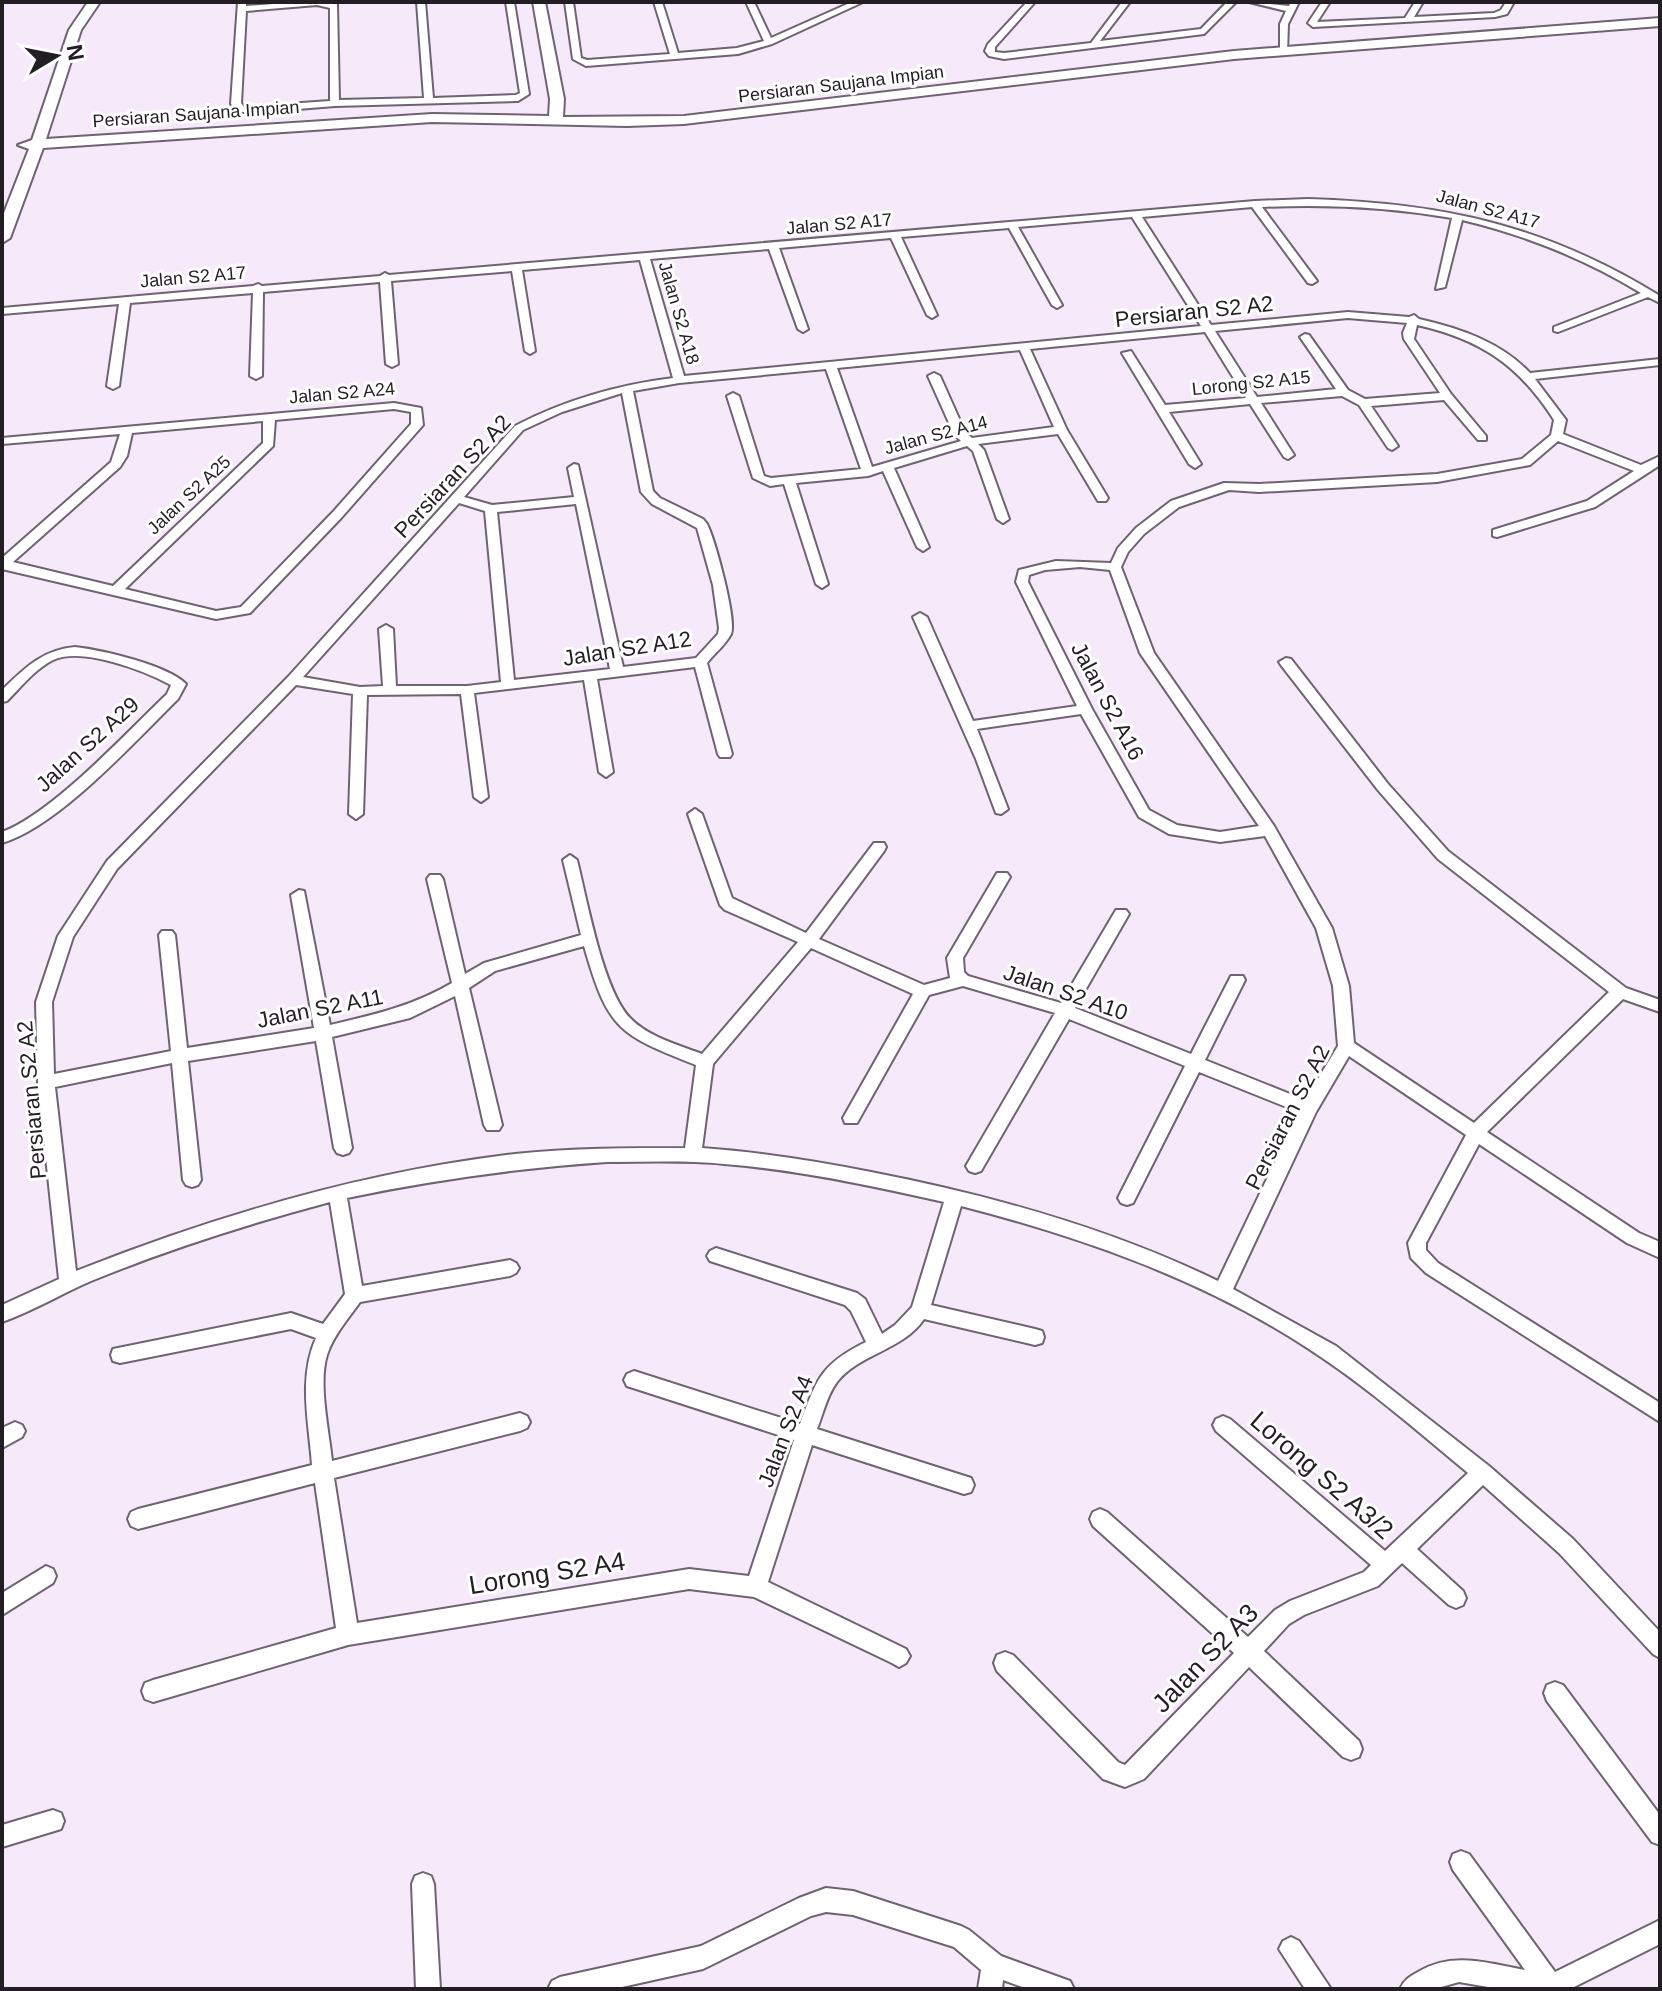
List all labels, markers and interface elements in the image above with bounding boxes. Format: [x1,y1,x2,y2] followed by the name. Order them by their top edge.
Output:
[16,16,96,96] north arrow
[62,43,89,63] text: N
[737,61,945,107] street label: Persiaran Saujana Impian
[92,97,300,131] street label: Persiaran Saujana Impian
[1434,186,1542,232] street label: Jalan S2 A17
[785,209,893,239] street label: Jalan S2 A17
[655,259,703,367] street label: Jalan S2 A18
[139,262,247,292] street label: Jalan S2 A17
[1114,291,1274,332] street label: Persiaran S2 A2
[1191,367,1311,399] street label: Lorong S2 A15
[288,378,396,408] street label: Jalan S2 A24
[389,410,516,543] street label: Persiaran S2 A2
[882,412,990,458] street label: Jalan S2 A14
[143,452,235,538] street label: Jalan S2 A25
[561,626,693,671] street label: Jalan S2 A12
[1066,638,1149,764] street label: Jalan S2 A16
[31,692,144,797] street label: Jalan S2 A29
[1000,960,1131,1025] street label: Jalan S2 A10
[255,984,385,1033] street label: Jalan S2 A11
[12,1020,51,1180] street label: Persiaran S2 A2
[1240,1041,1335,1194] street label: Persiaran S2 A2
[753,1372,818,1490] street label: Jalan S2 A4
[1245,1405,1399,1545] street label: Lorong S2 A3/2
[467,1546,627,1600] street label: Lorong S2 A4
[1146,1598,1264,1718] street label: Jalan S2 A3

